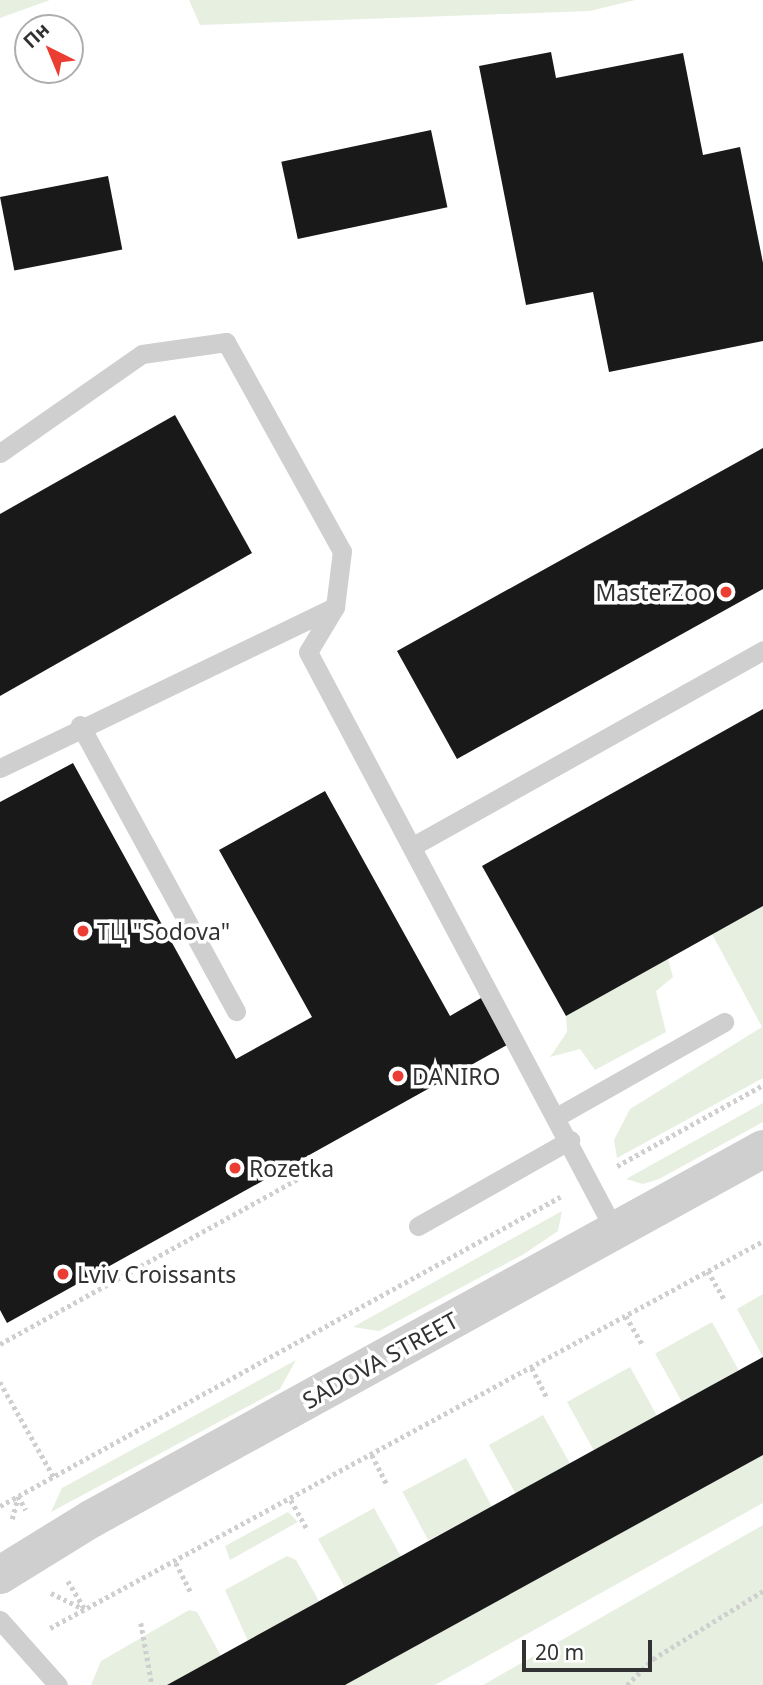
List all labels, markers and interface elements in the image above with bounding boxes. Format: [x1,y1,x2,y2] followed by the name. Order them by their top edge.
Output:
[14,14,84,84] north arrow
[17,16,55,54] text: Пн
[595,578,712,606] place label: MasterZoo
[718,584,734,600] marker: MasterZoo
[97,917,230,945] place label: ТЦ "Sodova"
[75,923,91,939] marker: ТЦ "Sodova"
[412,1062,501,1090] place label: DANIRO
[390,1068,406,1084] marker: DANIRO
[249,1154,334,1182] place label: Rozetka
[227,1160,243,1176] marker: Rozetka
[77,1260,236,1288] place label: Lviv Croissants
[55,1266,71,1282] marker: Lviv Croissants
[297,1306,463,1414] street label: SADOVA STREET
[525,1626,654,1670] scale bar
[535,1638,584,1666] text: 20 m

